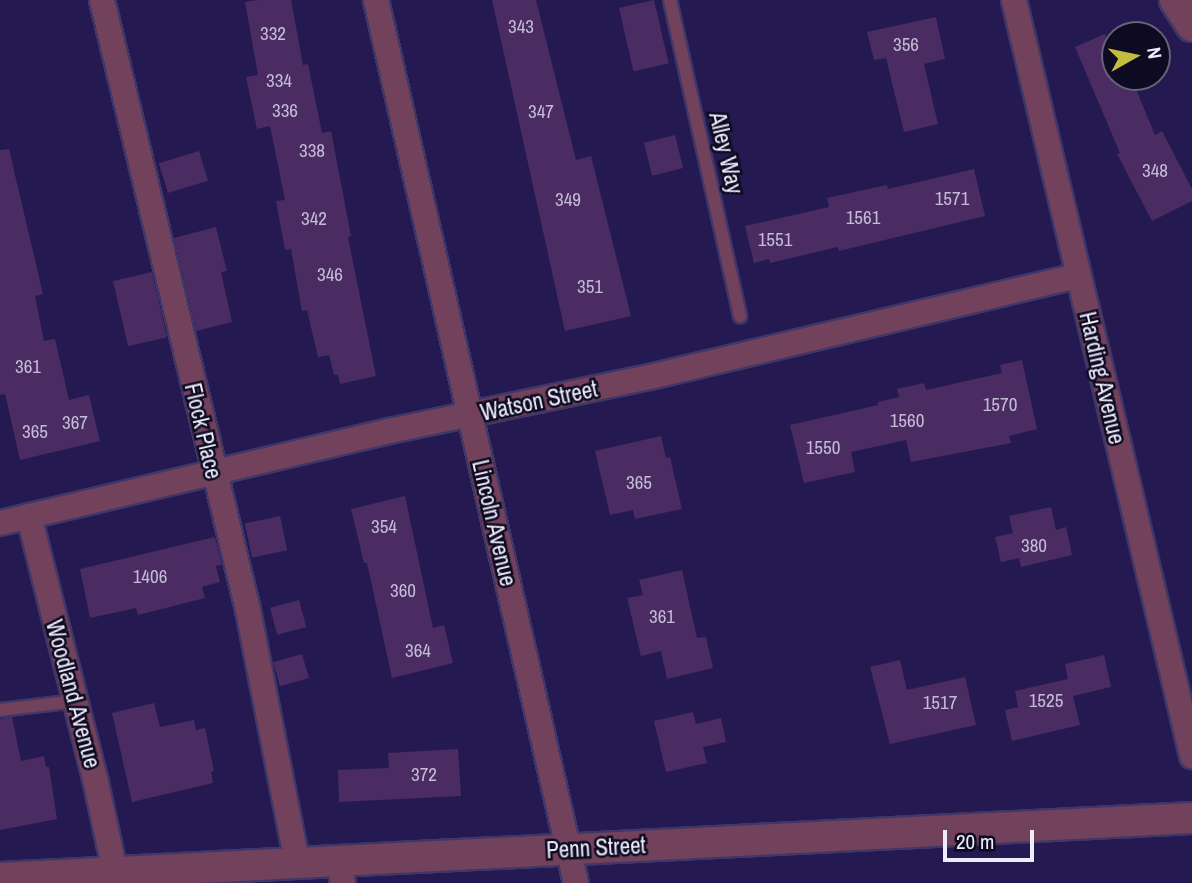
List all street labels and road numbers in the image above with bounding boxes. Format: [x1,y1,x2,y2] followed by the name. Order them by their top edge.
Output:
[703,109,749,197] street label: Alley Way
[1073,309,1131,447] street label: Harding Avenue
[478,375,600,427] street label: Watson Street
[179,380,227,482] street label: Flock Place
[466,457,522,589] street label: Lincoln Avenue
[40,616,106,772] street label: Woodland Avenue
[546,832,646,864] street label: Penn Street

